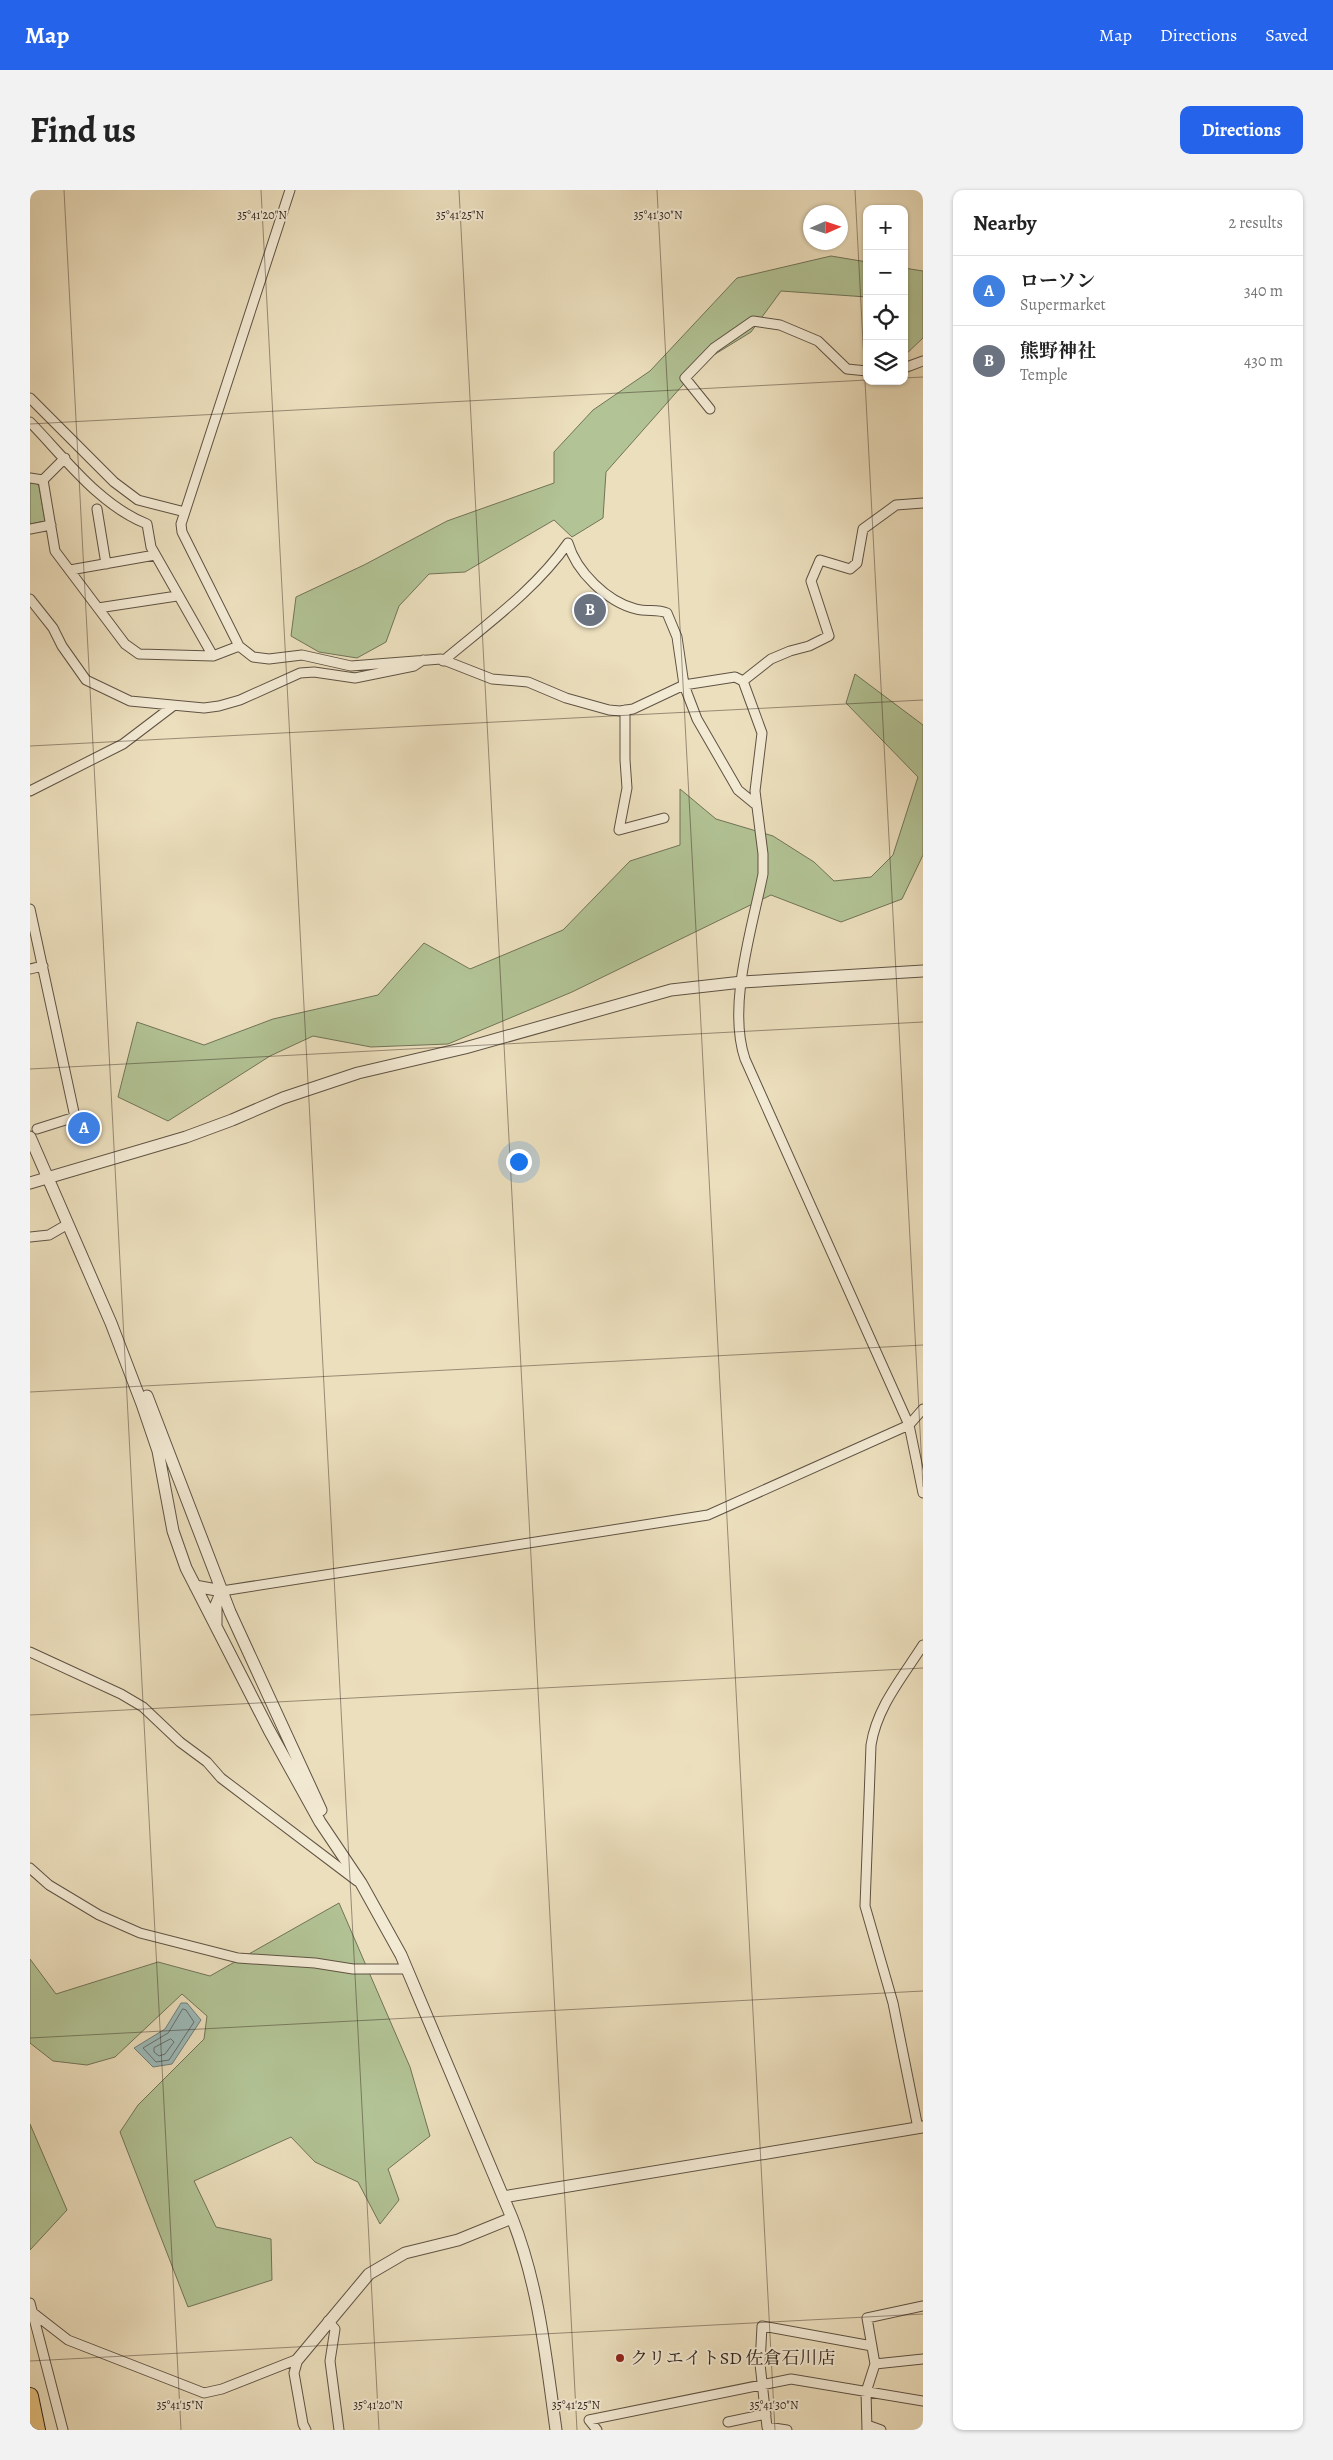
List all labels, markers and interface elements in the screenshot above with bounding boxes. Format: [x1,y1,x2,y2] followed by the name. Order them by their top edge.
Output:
[25,19,69,51] text: Map
[1099,23,1132,47] text: Map
[1160,23,1237,47] text: Directions
[1265,23,1308,47] text: Saved
[30,106,136,154] text: Find us
[1180,106,1303,154] button: Directions
[803,205,848,250] north arrow
[863,205,908,385] map controls
[863,205,908,250] button: +
[237,207,287,223] text: 35°41'20"N
[436,207,485,223] text: 35°41'25"N
[633,207,683,223] text: 35°41'30"N
[973,209,1036,237] text: Nearby
[1228,212,1283,234] text: 2 results
[863,250,908,295] button: −
[1020,268,1095,294] text: ローソン
[984,280,994,302] text: A
[1244,280,1283,302] text: 340 m
[1020,294,1106,316] text: Supermarket
[863,295,908,340] button: locate
[1020,338,1096,364] text: 熊野神社
[863,340,908,385] button: layers
[984,350,994,372] text: B
[1244,350,1283,372] text: 430 m
[1020,364,1068,386] text: Temple
[574,591,606,629] pin: B
[68,1109,100,1147] pin: A
[506,1149,532,1175] your location
[630,2346,835,2370] place label: クリエイトSD 佐倉石川店
[614,2352,626,2364] marker: クリエイトSD 佐倉石川店
[157,2397,204,2413] text: 35°41'15"N
[353,2397,403,2413] text: 35°41'20"N
[552,2397,601,2413] text: 35°41'25"N
[749,2397,799,2413] text: 35°41'30"N

